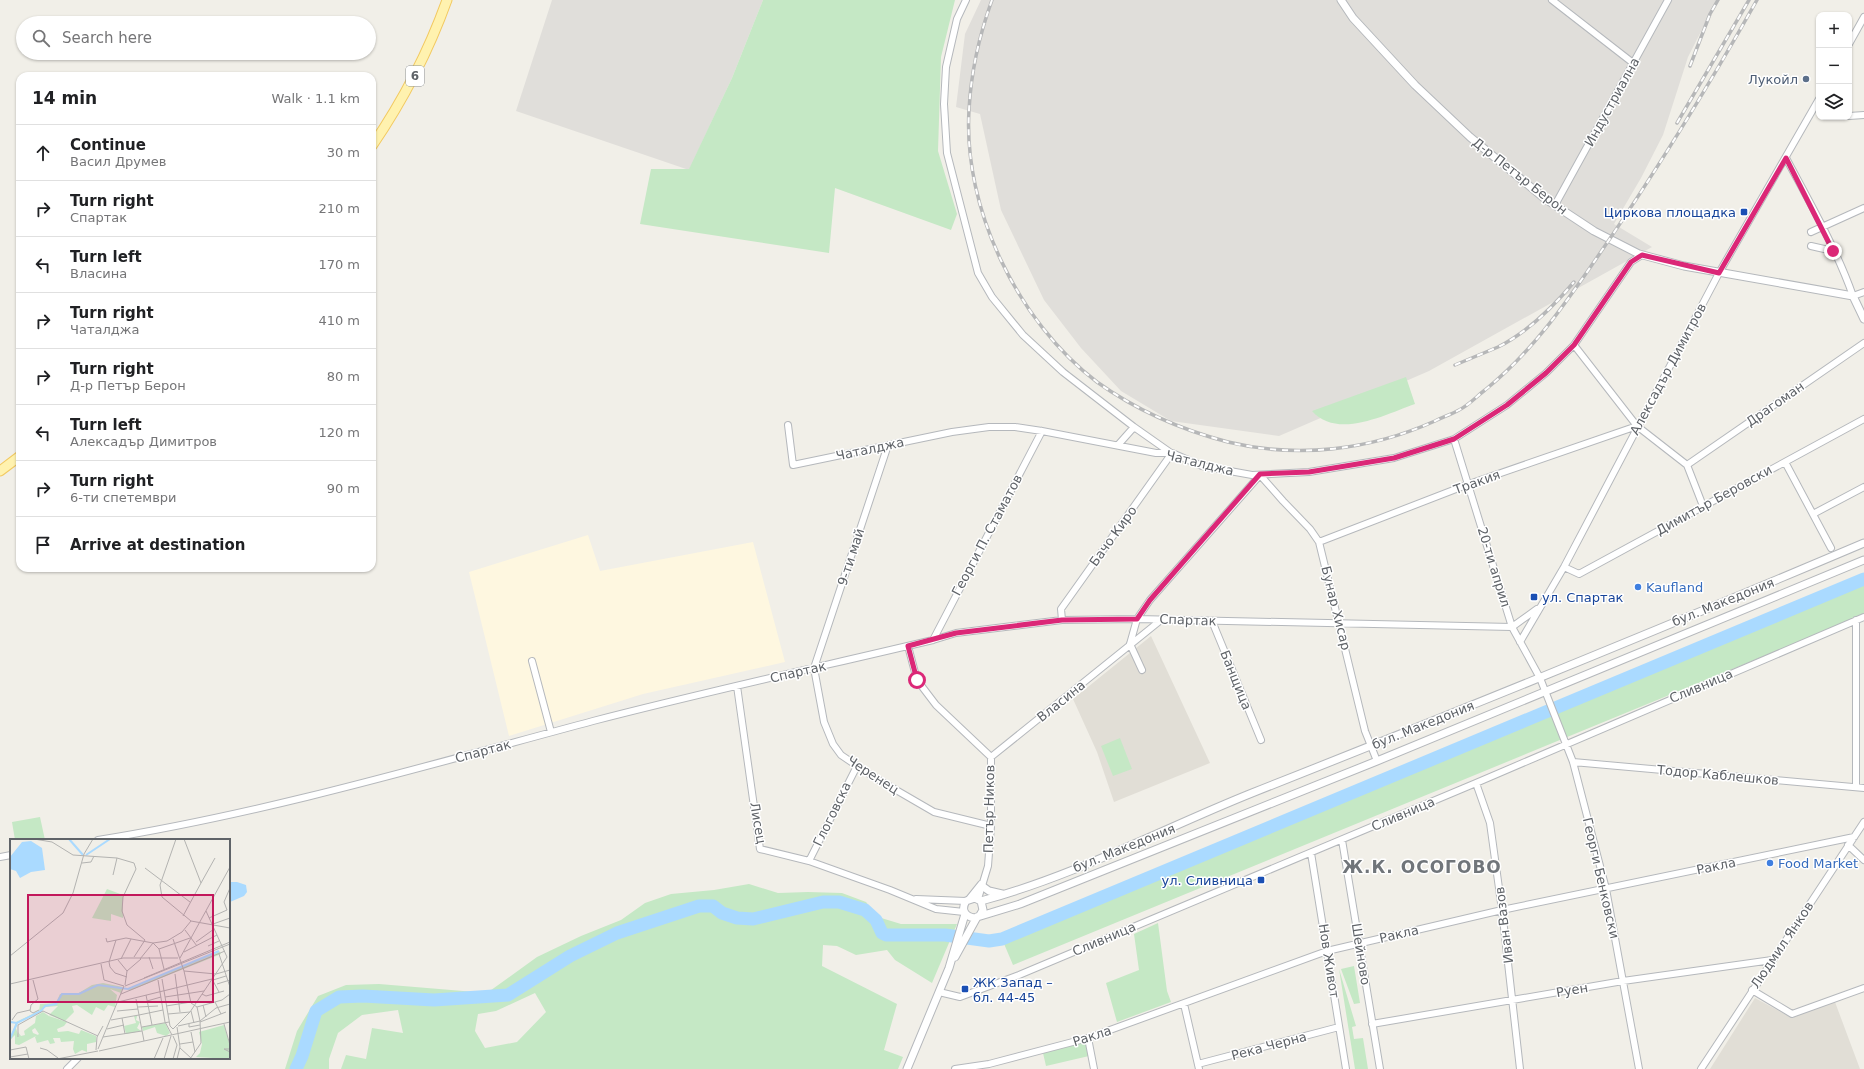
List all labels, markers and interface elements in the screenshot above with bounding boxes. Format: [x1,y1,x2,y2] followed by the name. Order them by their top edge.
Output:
[1816,12,1852,120] map controls
[1816,12,1852,48] button: +
[16,16,376,60] search box
[30,27,52,49] icon: search
[62,29,152,47] text: Search here
[1816,48,1852,84] button: −
[1581,55,1643,149] street label: Индустриална
[406,66,424,86] road number: 6
[1748,72,1798,87] place label: Лукойл
[1801,74,1811,84] marker: Лукойл
[1816,84,1852,120] button: layers
[32,88,97,108] text: 14 min
[271,91,360,106] text: Walk · 1.1 km
[1470,134,1570,218] street label: Д-р Петър Берон
[70,136,146,154] text: Continue
[32,142,54,164] icon: ahead
[327,145,360,160] text: 30 m
[70,154,167,169] text: Васил Друмев
[70,192,154,210] text: Turn right
[32,198,54,220] icon: right
[318,201,360,216] text: 210 m
[1604,205,1736,220] place label: Циркова площадка
[1739,207,1749,217] marker: Циркова площадка
[70,210,127,225] text: Спартак
[1824,242,1842,260] route end
[70,248,142,266] text: Turn left
[32,254,54,276] icon: left
[318,257,360,272] text: 170 m
[70,266,127,281] text: Власина
[1627,301,1709,437] street label: Алексадър Димитров
[70,304,154,322] text: Turn right
[32,310,54,332] icon: right
[318,313,360,328] text: 410 m
[70,322,139,337] text: Чаталджа
[70,360,154,378] text: Turn right
[32,366,54,388] icon: right
[327,369,360,384] text: 80 m
[70,378,186,393] text: Д-р Петър Берон
[1743,379,1807,429] street label: Драгоман
[70,416,142,434] text: Turn left
[32,422,54,444] icon: left
[318,425,360,440] text: 120 m
[70,434,217,449] text: Алексадър Димитров
[834,434,906,464] street label: Чаталджа
[1165,447,1235,479] street label: Чаталджа
[1653,462,1775,538] street label: Димитър Беровски
[1451,467,1502,498] street label: Тракия
[70,472,154,490] text: Turn right
[949,472,1025,598] street label: Георги П. Стаматов
[32,478,54,500] icon: right
[327,481,360,496] text: 90 m
[70,490,177,505] text: 6-ти спетември
[1086,503,1140,569] street label: Бачо Киро
[1475,525,1513,609] street label: 20-ти април
[835,526,867,588] street label: 9-ти май
[32,534,54,556] icon: arrive
[70,536,245,554] text: Arrive at destination
[1318,564,1354,652] street label: Бунар Хисар
[1670,575,1776,629] street label: бул. Македония
[1646,580,1703,595] place label: Kaufland
[1633,582,1643,592] marker: Kaufland
[1542,590,1624,605] place label: ул. Спартак
[1529,592,1539,602] marker: ул. Спартак
[1159,612,1217,628] street label: Спартак
[1217,648,1255,712] street label: Банщица
[768,658,828,686] street label: Спартак
[1667,666,1735,706] street label: Сливница
[908,671,926,689] route start
[1034,677,1088,725] street label: Власина
[1370,698,1476,752] street label: бул. Македония
[453,736,513,766] street label: Спартак
[844,753,902,797] street label: Черенец
[1656,762,1779,788] street label: Тодор Каблешков
[981,765,997,853] street label: Петър Ников
[810,779,854,849] street label: Глоговска
[1369,794,1437,834] street label: Сливница
[747,801,769,845] street label: Лисец
[1580,816,1622,940] street label: Георги Бенковски
[1071,821,1177,875] street label: бул. Македония
[10,839,230,1059] inset map
[1695,855,1737,877] street label: Ракла
[1778,856,1858,871] place label: Food Market
[1342,857,1502,877] district label: Ж.К. ОСОГОВО
[1765,858,1775,868] marker: Food Market
[1161,873,1253,888] place label: ул. Сливница
[1256,875,1266,885] marker: ул. Сливница
[1492,886,1516,964] street label: Иван Вазов
[1747,899,1817,991] street label: Людмил Янков
[1070,919,1138,959] street label: Сливница
[1349,922,1373,986] street label: Шейново
[1378,922,1420,946] street label: Ракла
[1316,923,1342,1000] street label: Нов Живот
[973,975,1053,1005] place label: ЖК Запад – бл. 44-45
[1555,980,1589,1000] street label: Руен
[960,984,970,994] marker: ЖК Запад – бл. 44-45
[1071,1023,1113,1049] street label: Ракла
[1230,1029,1308,1063] street label: Река Черна

